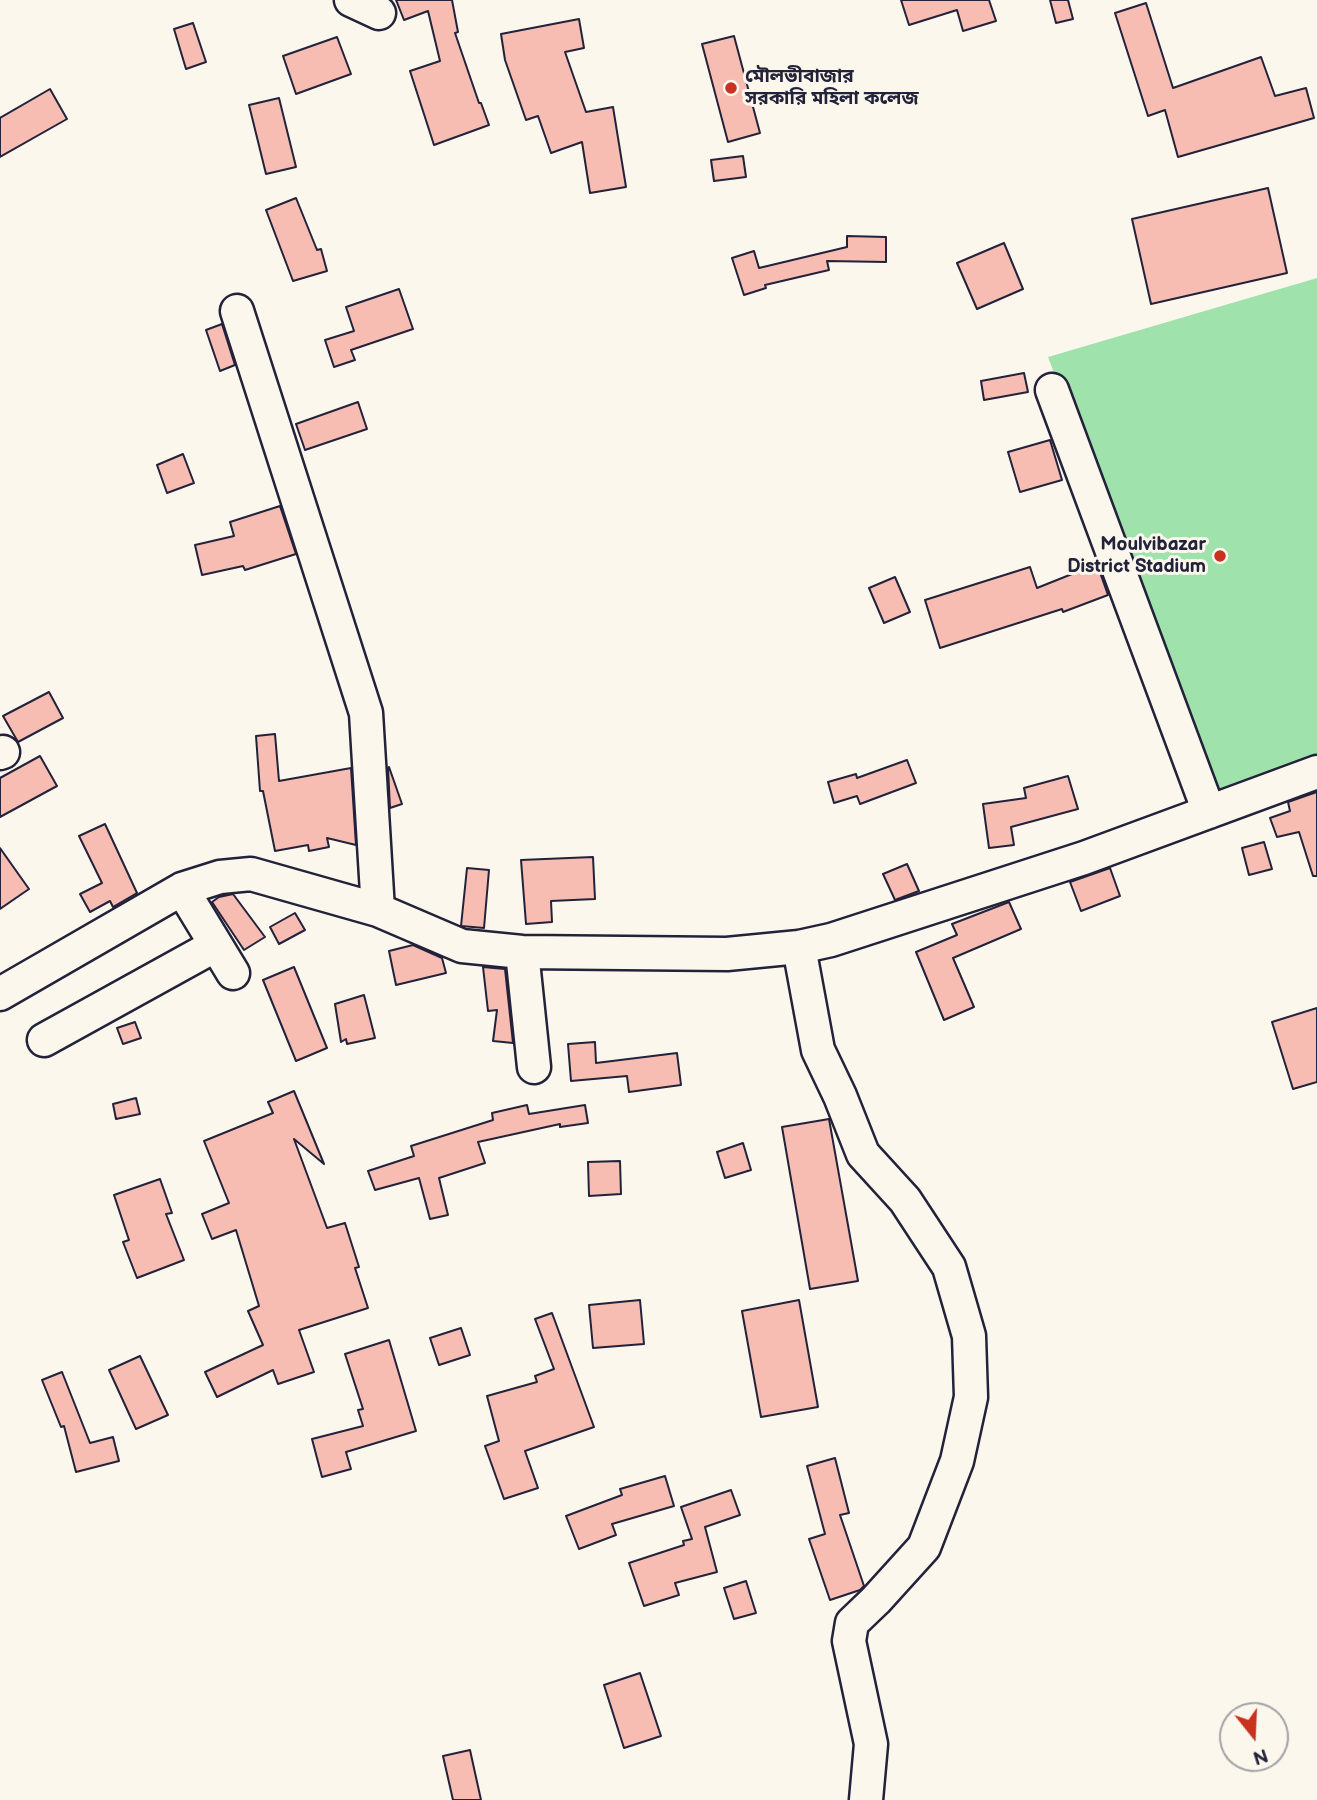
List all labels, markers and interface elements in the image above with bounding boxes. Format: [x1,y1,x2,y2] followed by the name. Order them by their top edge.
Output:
[745,66,919,110] place label: মৌলভীবাজার সরকারি মহিলা কলেজ
[723,80,739,96] marker: মৌলভীবাজার সরকারি মহিলা কলেজ
[1067,534,1206,578] place label: Moulvibazar District Stadium
[1212,548,1228,564] marker: Moulvibazar District Stadium
[1219,1702,1289,1772] north arrow
[1250,1742,1270,1769] text: N

